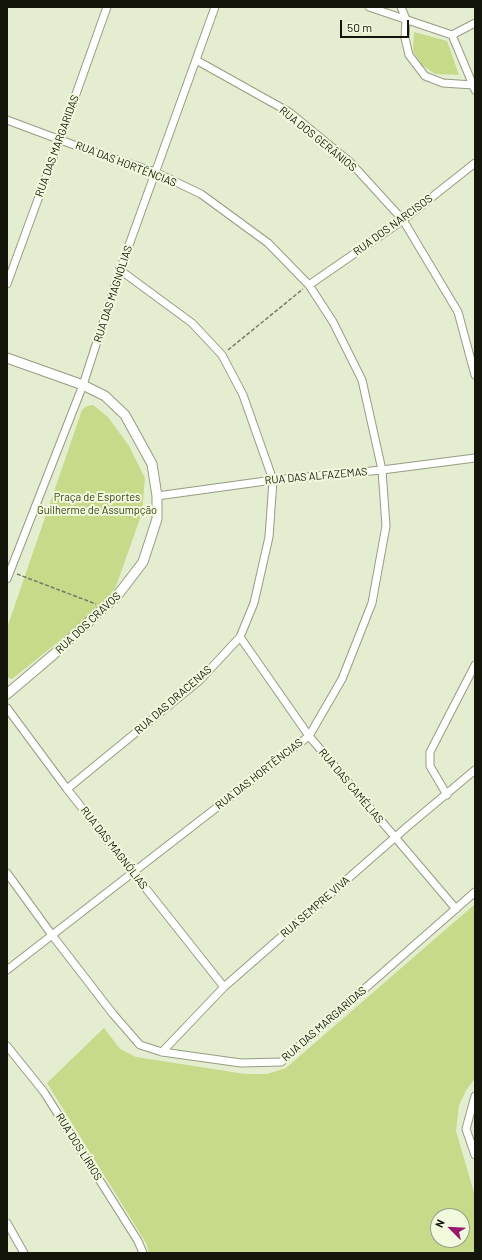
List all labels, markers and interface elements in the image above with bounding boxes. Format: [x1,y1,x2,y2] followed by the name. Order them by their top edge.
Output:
[342,12,411,38] scale bar
[347,20,372,34] text: 50 m
[32,93,82,199] street label: RUA DAS MARGARIDAS
[277,104,359,174] street label: RUA DOS GERÂNIOS
[73,139,179,189] street label: RUA DAS HORTÊNCIAS
[351,192,435,258] street label: RUA DOS NARCISOS
[91,244,135,344] street label: RUA DAS MAGNÓLIAS
[264,465,368,487] street label: RUA DAS ALFAZEMAS
[37,490,157,516] park label: Praça de Esportes Guilherme de Assumpção
[53,589,123,657] street label: RUA DOS CRAVOS
[132,663,214,737] street label: RUA DAS DRACENAS
[213,736,305,812] street label: RUA DAS HORTÊNCIAS
[316,746,386,826] street label: RUA DAS CAMÉLIAS
[78,804,150,892] street label: RUA DAS MAGNÓLIAS
[278,873,352,941] street label: RUA SEMPRE VIVA
[279,984,369,1064] street label: RUA DAS MARGARIDAS
[53,1111,105,1183] street label: RUA DOS LÍRIOS
[430,1208,470,1248] north arrow
[432,1217,447,1229] text: N

